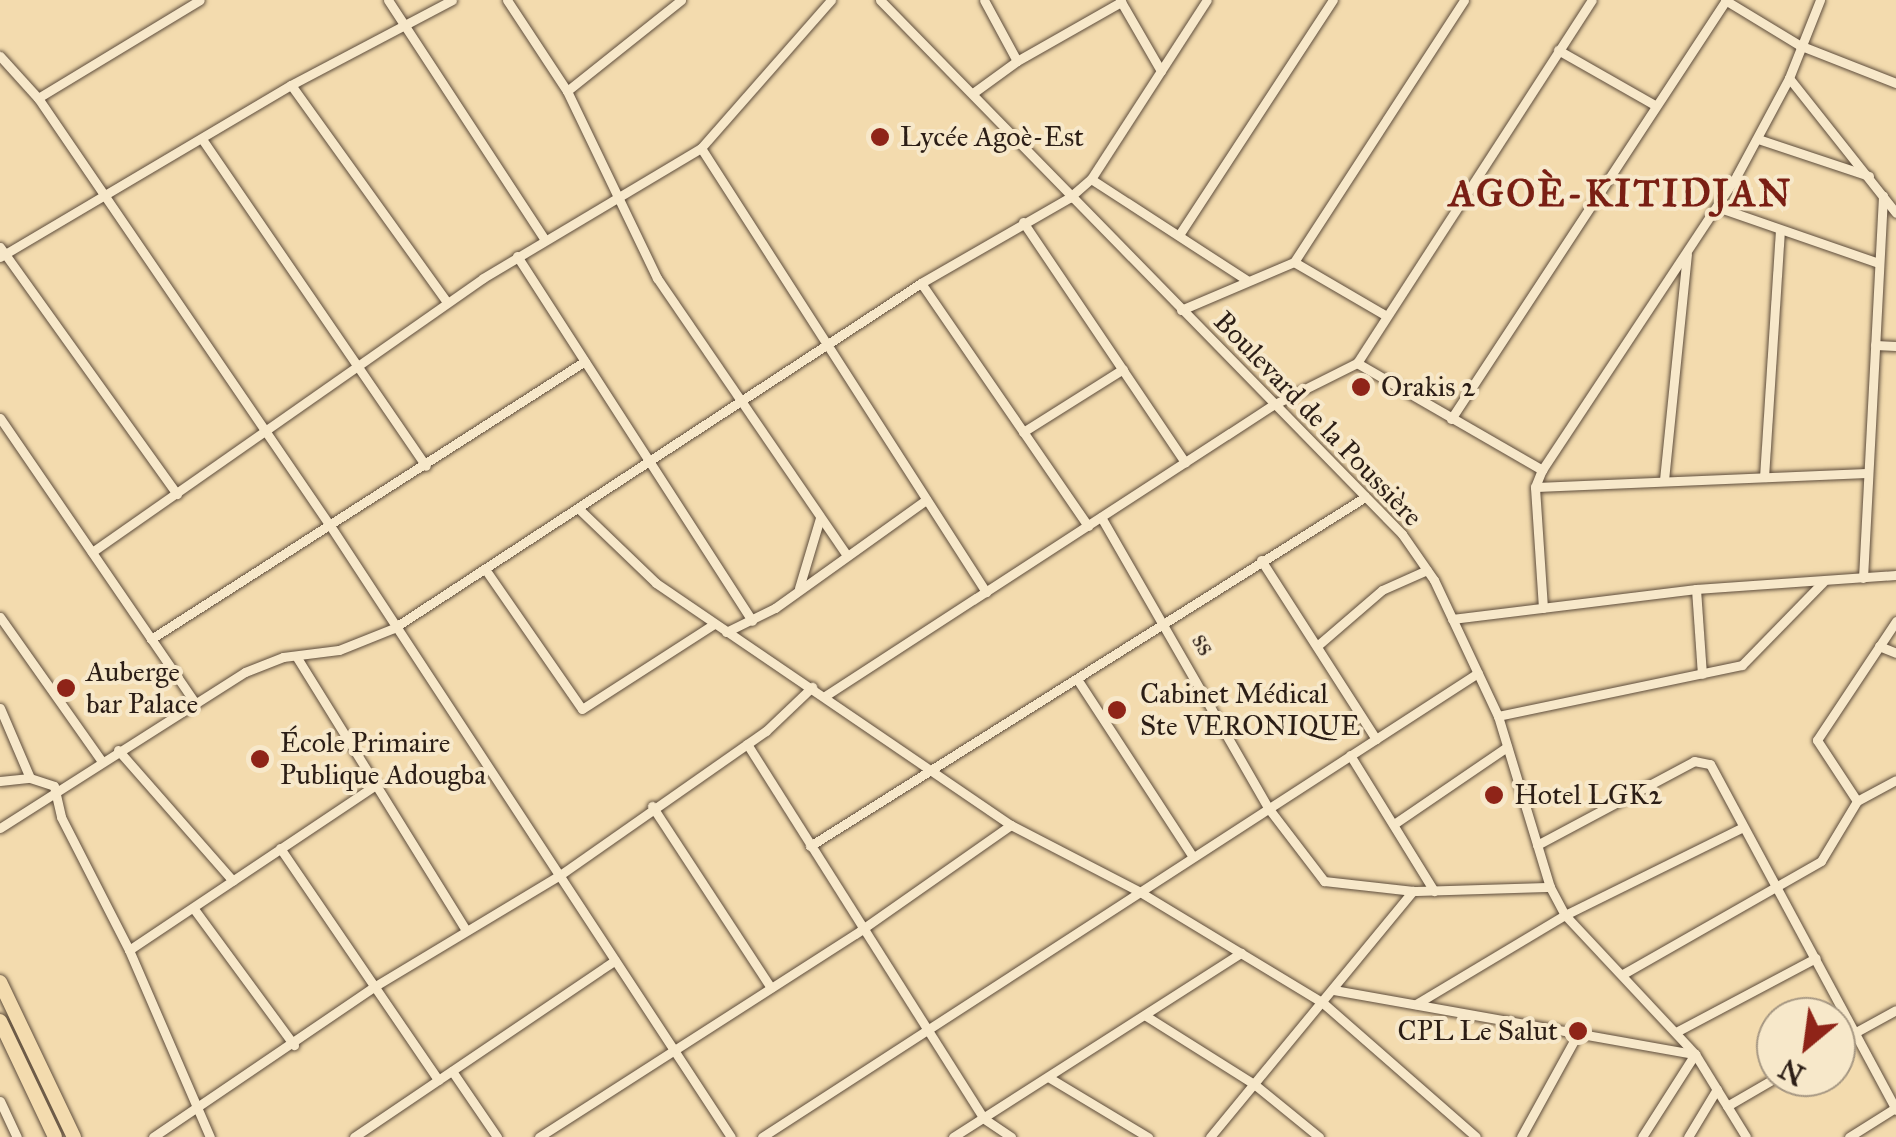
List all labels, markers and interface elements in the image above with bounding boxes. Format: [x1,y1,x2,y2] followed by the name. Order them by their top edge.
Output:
[900,120,1084,154] place label: Lycée Agoè-Est
[869,126,891,148] marker: Lycée Agoè-Est
[1449,171,1793,217] district label: AGOÈ-KITIDJAN
[1207,305,1429,533] street label: Boulevard de la Poussière
[1381,370,1475,404] place label: Orakis 2
[1350,376,1372,398] marker: Orakis 2
[1184,627,1224,661] street label: ss
[86,655,198,721] place label: Auberge bar Palace
[55,677,77,699] marker: Auberge bar Palace
[1140,677,1360,743] place label: Cabinet Médical Ste VERONIQUE
[1104,697,1130,723] marker: Cabinet Médical Ste VERONIQUE
[280,726,486,792] place label: École Primaire Publique Adougba
[249,748,271,770] marker: École Primaire Publique Adougba
[1514,778,1662,812] place label: Hotel LGK2
[1483,784,1505,806] marker: Hotel LGK2
[1756,997,1856,1097] north arrow
[1398,1014,1558,1048] place label: CPL Le Salut
[1567,1020,1589,1042] marker: CPL Le Salut
[1773,1051,1811,1093] text: N

